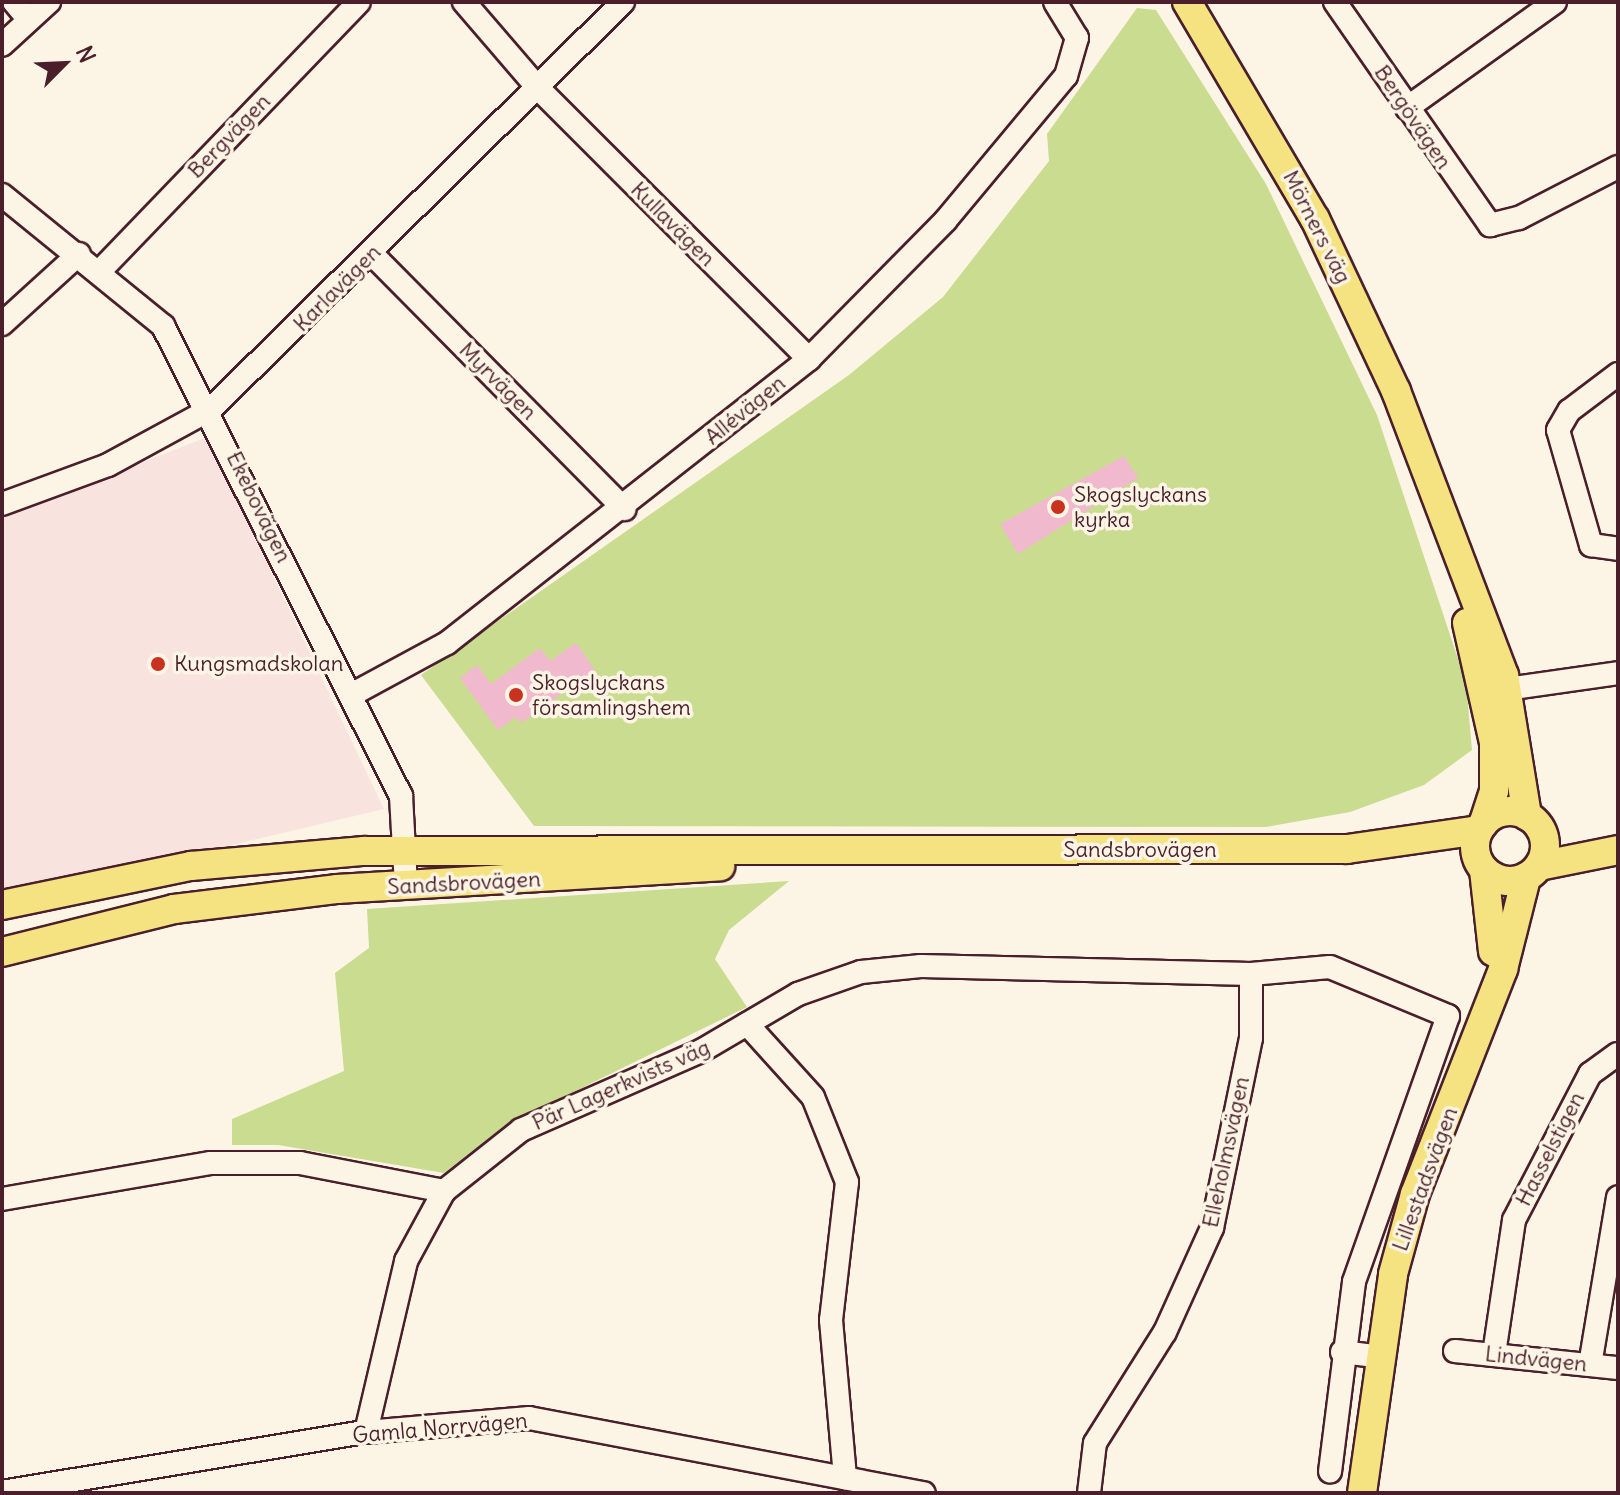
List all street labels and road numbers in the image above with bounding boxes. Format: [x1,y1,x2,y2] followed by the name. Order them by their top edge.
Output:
[1369,60,1457,174] street label: Bergövägen
[182,88,276,184] street label: Bergvägen
[1277,166,1357,288] street label: Mörners väg
[625,176,721,272] street label: Kullavägen
[288,239,386,337] street label: Karlavägen
[454,337,542,425] street label: Myrvägen
[699,370,791,450] street label: Allévägen
[221,447,297,567] street label: Ekebovägen
[1063,837,1217,863] street label: Sandsbrovägen
[387,866,541,900] street label: Sandsbrovägen
[528,1034,714,1136] street label: Pär Lagerkvists väg
[1197,1074,1255,1230] street label: Elleholmsvägen
[1510,1088,1590,1210] street label: Hasselstigen
[1387,1103,1463,1255] street label: Lillestadsvägen
[1484,1341,1588,1377] street label: Lindvägen
[351,1407,529,1449] street label: Gamla Norrvägen

